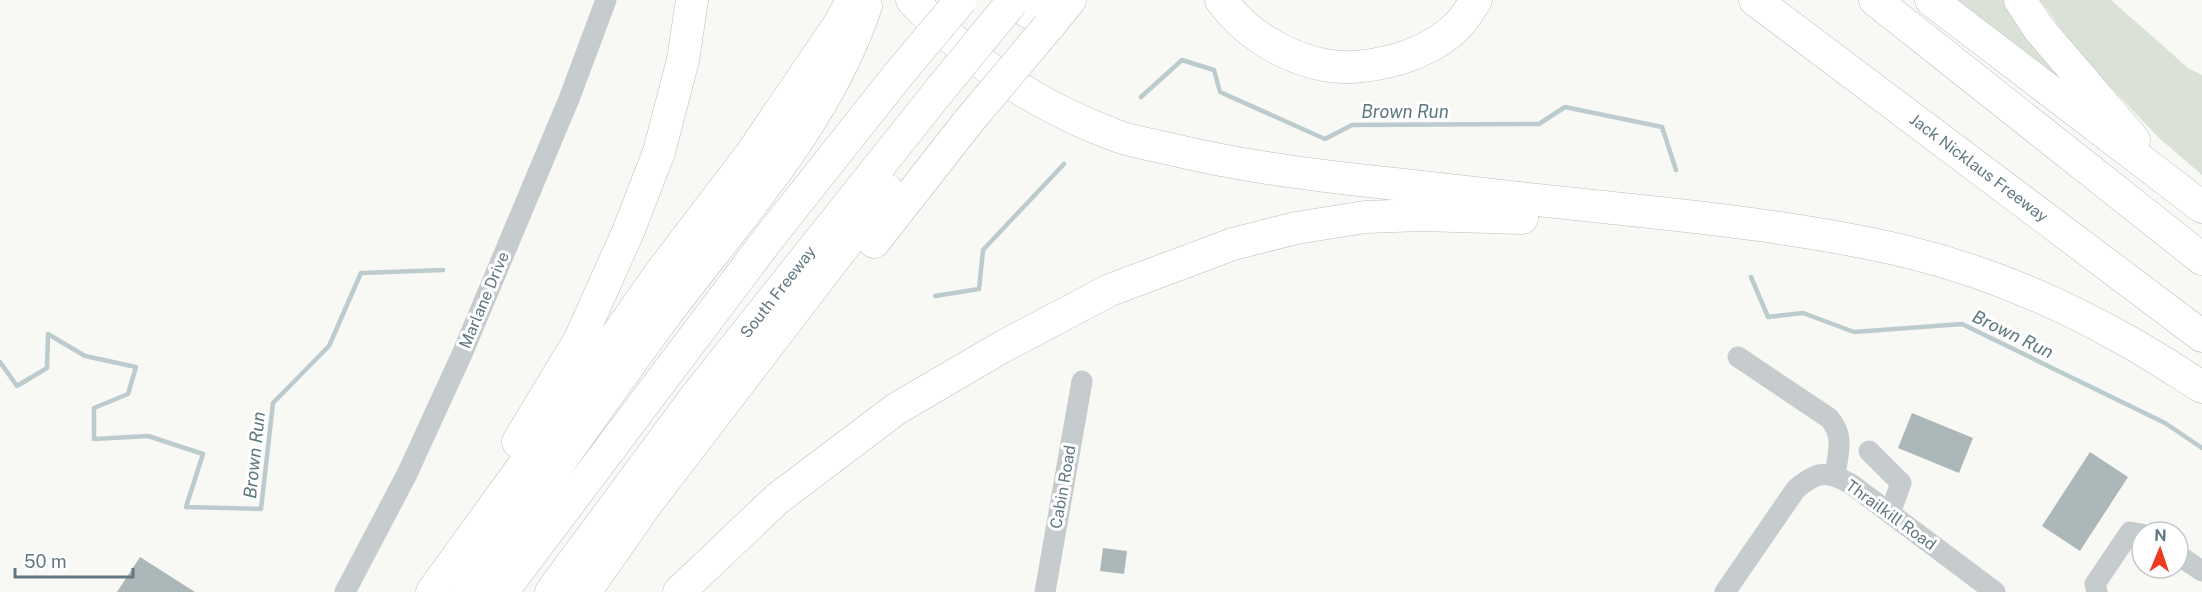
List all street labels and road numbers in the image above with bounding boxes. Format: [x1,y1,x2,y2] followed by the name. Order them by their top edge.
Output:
[1906,110,2052,226] street label: Jack Nicklaus Freeway
[736,242,820,342] street label: South Freeway
[455,249,513,351] street label: Marlane Drive
[1046,444,1080,530] street label: Cabin Road
[1842,476,1940,554] street label: Thrailkill Road

